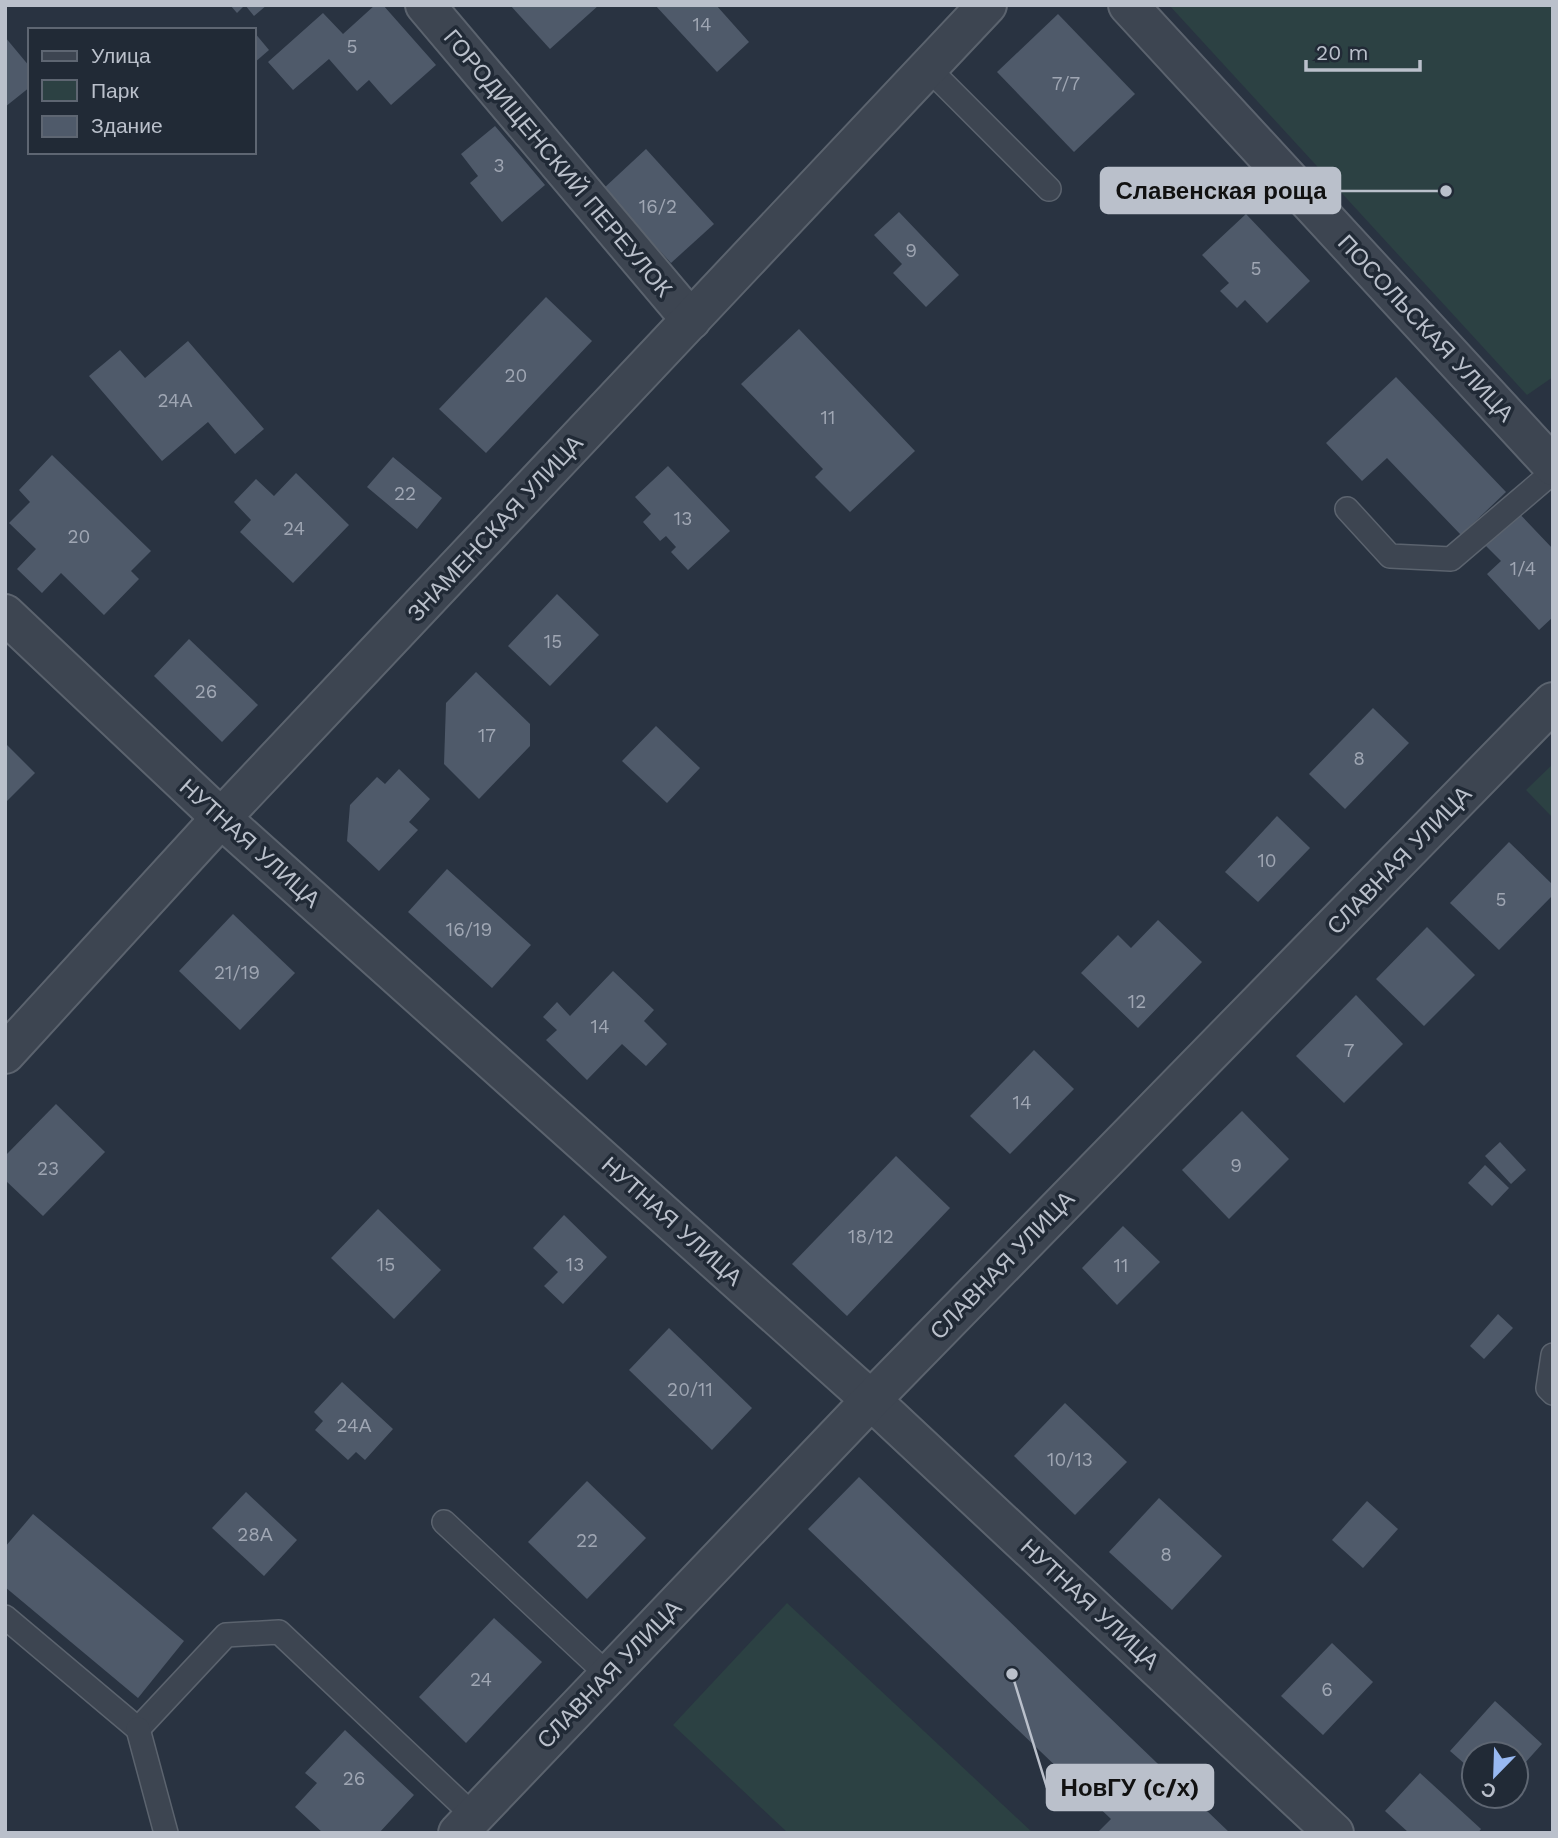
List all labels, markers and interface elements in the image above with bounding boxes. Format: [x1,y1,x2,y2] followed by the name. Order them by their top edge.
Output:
[692,13,712,36] house number: 14
[438,24,679,303] street label: ГОРОДИЩЕНСКИЙ ПЕРЕУЛОК
[28,28,256,154] legend
[1306,28,1420,72] scale bar
[346,35,358,58] house number: 5
[1316,40,1368,65] text: 20 m
[91,43,151,68] text: Улица
[1052,72,1080,95] house number: 7/7
[91,78,139,103] text: Парк
[91,113,163,138] text: Здание
[493,154,505,177] house number: 3
[1101,168,1340,213] callout: Славенская роща
[1116,177,1327,205] text: Славенская роща
[639,195,677,218] house number: 16/2
[1332,229,1520,428] street label: ПОСОЛЬСКАЯ УЛИЦА
[905,239,917,262] house number: 9
[1250,257,1262,280] house number: 5
[505,364,527,387] house number: 20
[158,389,193,412] house number: 24А
[821,406,835,429] house number: 11
[402,429,589,627] street label: ЗНАМЕНСКАЯ УЛИЦА
[394,482,416,505] house number: 22
[674,507,692,530] house number: 13
[283,517,305,540] house number: 24
[68,525,90,548] house number: 20
[1510,557,1536,580] house number: 1/4
[544,630,562,653] house number: 15
[195,680,217,703] house number: 26
[478,724,496,747] house number: 17
[1353,747,1365,770] house number: 8
[174,773,326,914] street label: НУТНАЯ УЛИЦА
[1322,780,1478,940] street label: СЛАВНАЯ УЛИЦА
[1257,849,1277,872] house number: 10
[1495,888,1507,911] house number: 5
[446,918,492,941] house number: 16/19
[214,961,260,984] house number: 21/19
[1128,990,1146,1013] house number: 12
[590,1015,610,1038] house number: 14
[1344,1039,1354,1062] house number: 7
[1012,1091,1032,1114] house number: 14
[596,1151,748,1292] street label: НУТНАЯ УЛИЦА
[1230,1154,1242,1177] house number: 9
[37,1157,59,1180] house number: 23
[925,1185,1081,1345] street label: СЛАВНАЯ УЛИЦА
[848,1225,894,1248] house number: 18/12
[377,1253,395,1276] house number: 15
[566,1253,584,1276] house number: 13
[1114,1254,1128,1277] house number: 11
[667,1378,713,1401] house number: 20/11
[337,1414,372,1437] house number: 24А
[1047,1448,1093,1471] house number: 10/13
[237,1523,273,1546] house number: 28А
[576,1529,598,1552] house number: 22
[1015,1533,1165,1676] street label: НУТНАЯ УЛИЦА
[1160,1543,1172,1566] house number: 8
[532,1594,688,1754] street label: СЛАВНАЯ УЛИЦА
[470,1668,492,1691] house number: 24
[1321,1678,1333,1701] house number: 6
[1460,1740,1530,1810] north arrow
[1047,1765,1213,1810] callout: НовГУ (с/х)
[343,1767,365,1790] house number: 26
[1061,1774,1199,1802] text: НовГУ (с/х)
[1477,1777,1499,1803] text: С

